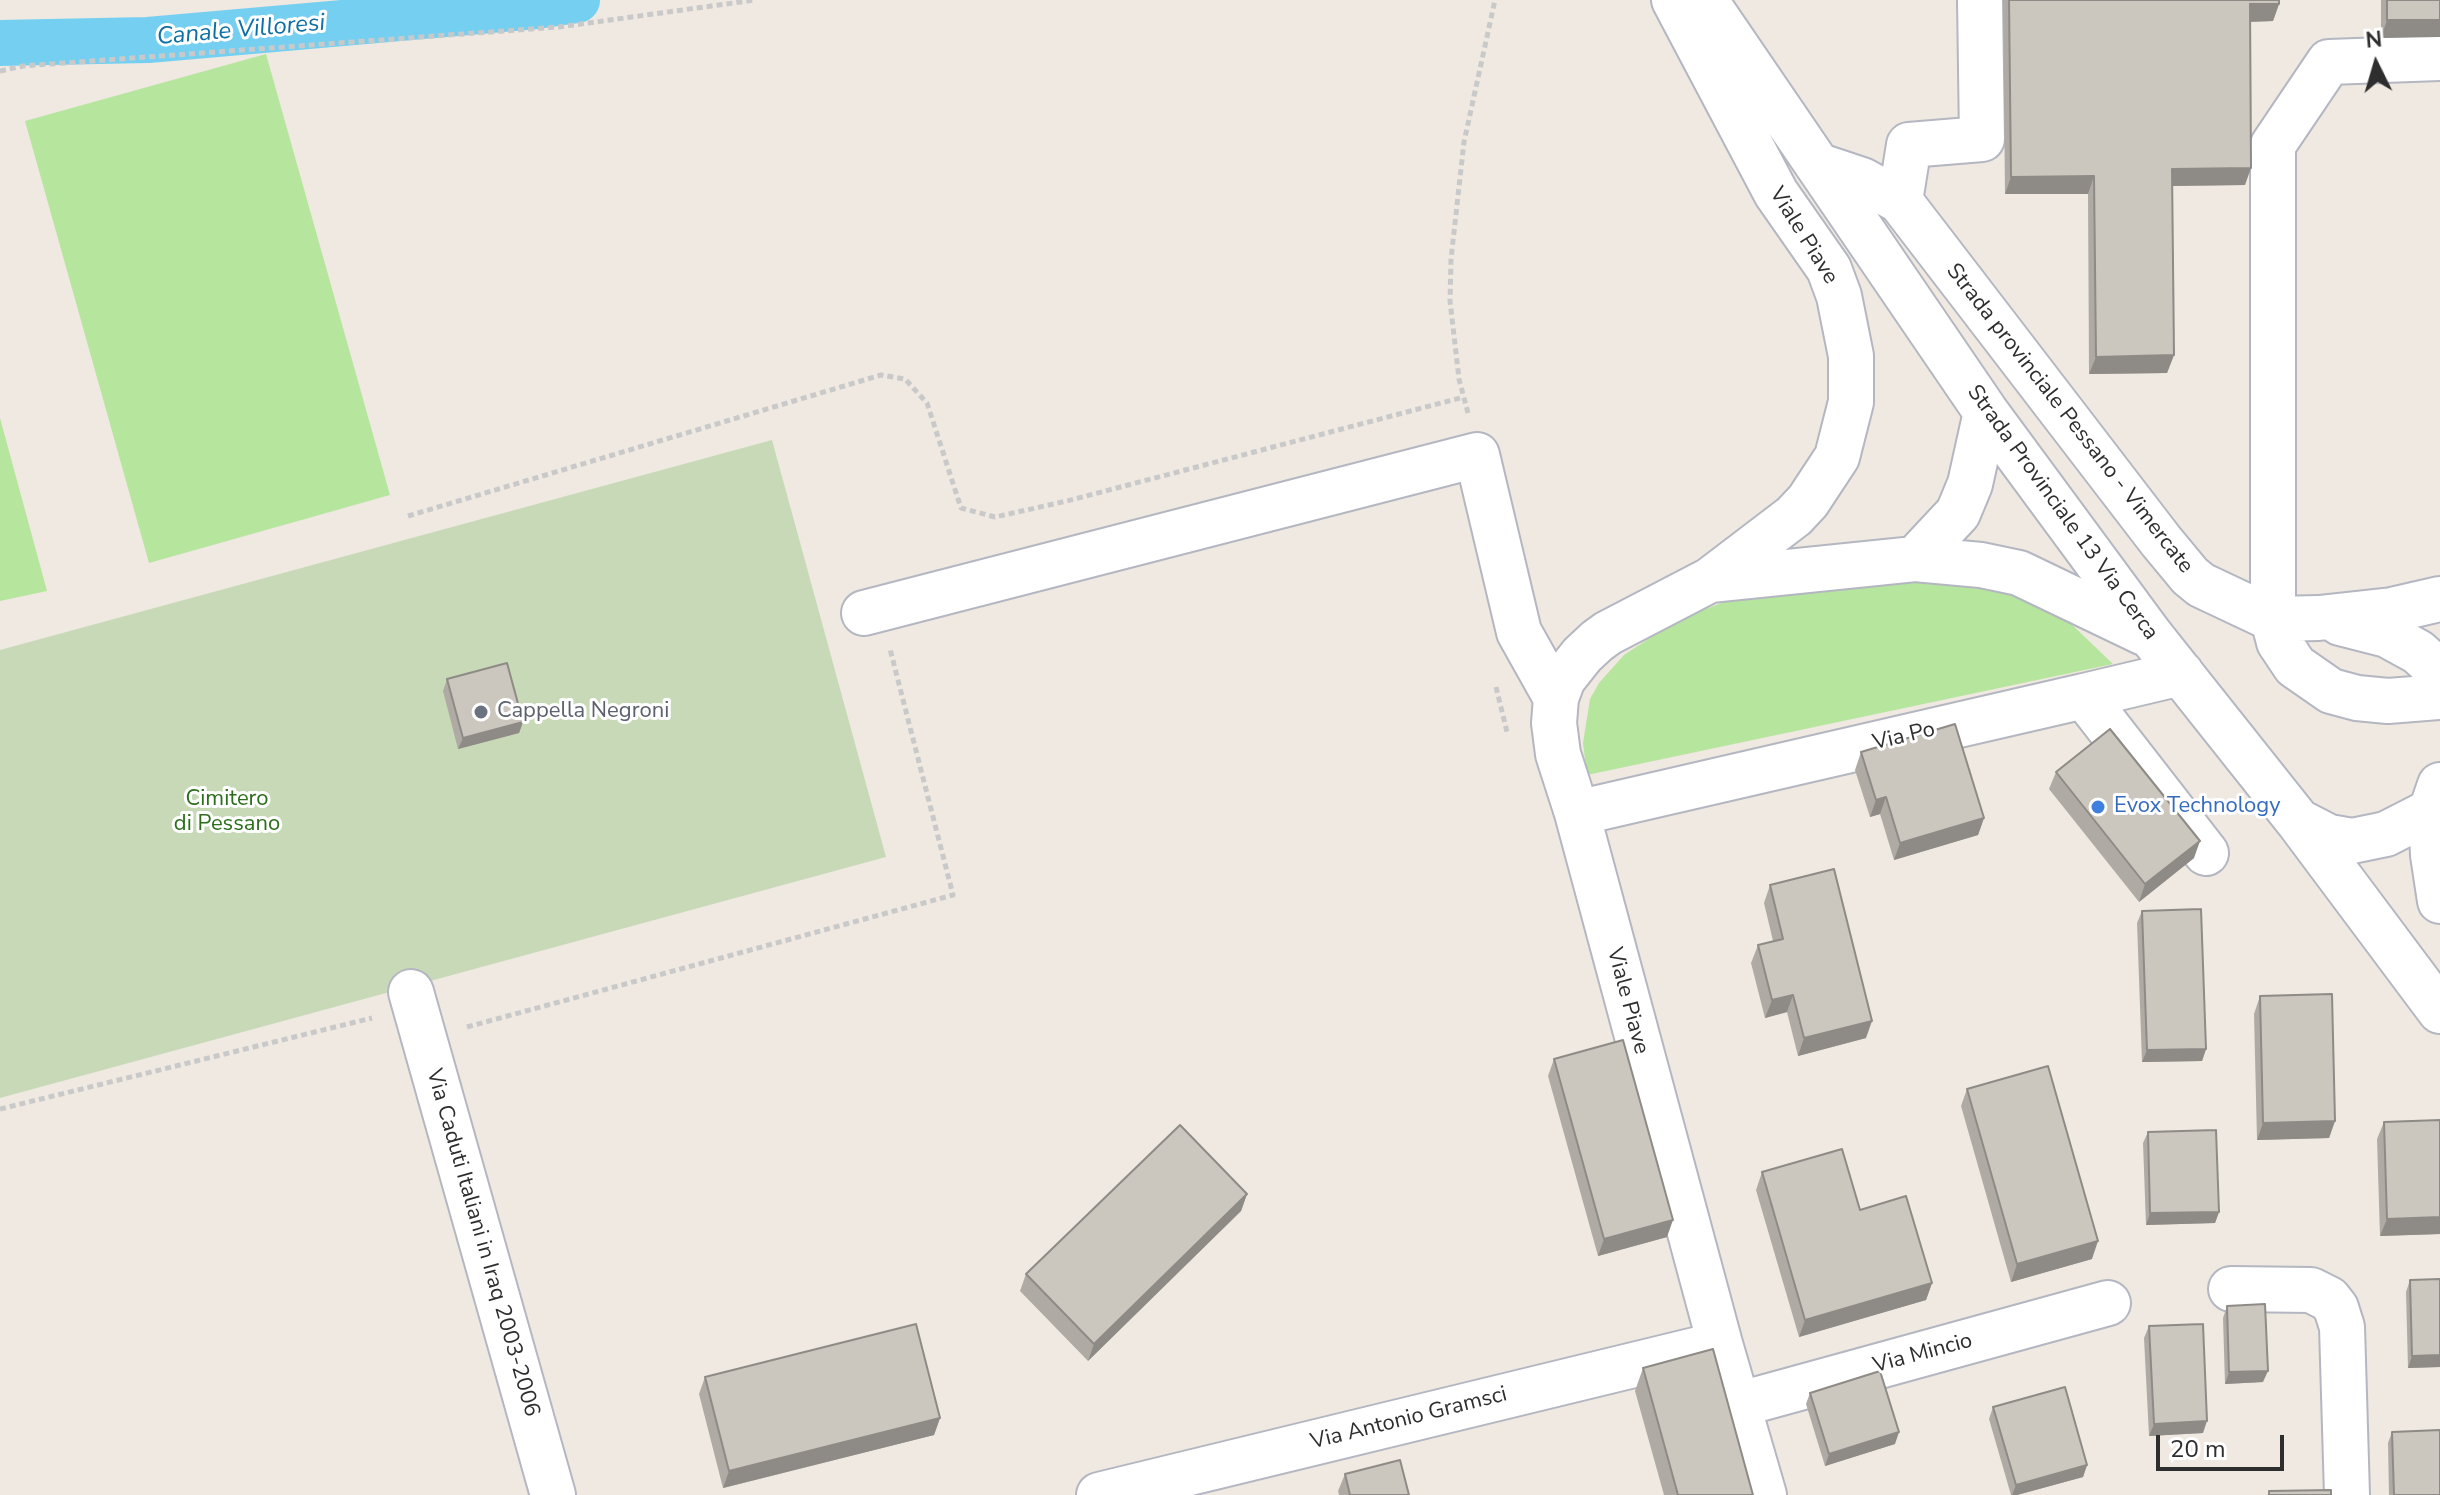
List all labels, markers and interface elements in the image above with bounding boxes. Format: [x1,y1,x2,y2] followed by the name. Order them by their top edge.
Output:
[156,9,326,53] water label: Canale Villoresi
[2336,24,2416,104] north arrow
[2364,24,2383,56] text: N
[1763,183,1843,289] street label: Viale Piave
[1940,259,2198,579] street label: Strada provinciale Pessano - Vimercate
[1961,380,2163,646] street label: Strada Provinciale 13 Via Cerca
[497,699,669,725] place label: Cappella Negroni
[472,703,490,721] marker: Cappella Negroni
[1870,717,1938,757] street label: Via Po
[174,787,280,838] park label: Cimitero di Pessano
[2114,794,2280,820] place label: Evox Technology
[2089,798,2107,816] marker: Evox Technology
[1600,945,1654,1057] street label: Viale Piave
[420,1066,544,1420] street label: Via Caduti Italiani in Iraq 2003-2006
[1871,1328,1975,1380] street label: Via Mincio
[1308,1382,1510,1456] street label: Via Antonio Gramsci
[2160,1419,2288,1469] scale bar
[2170,1433,2226,1465] text: 20 m

